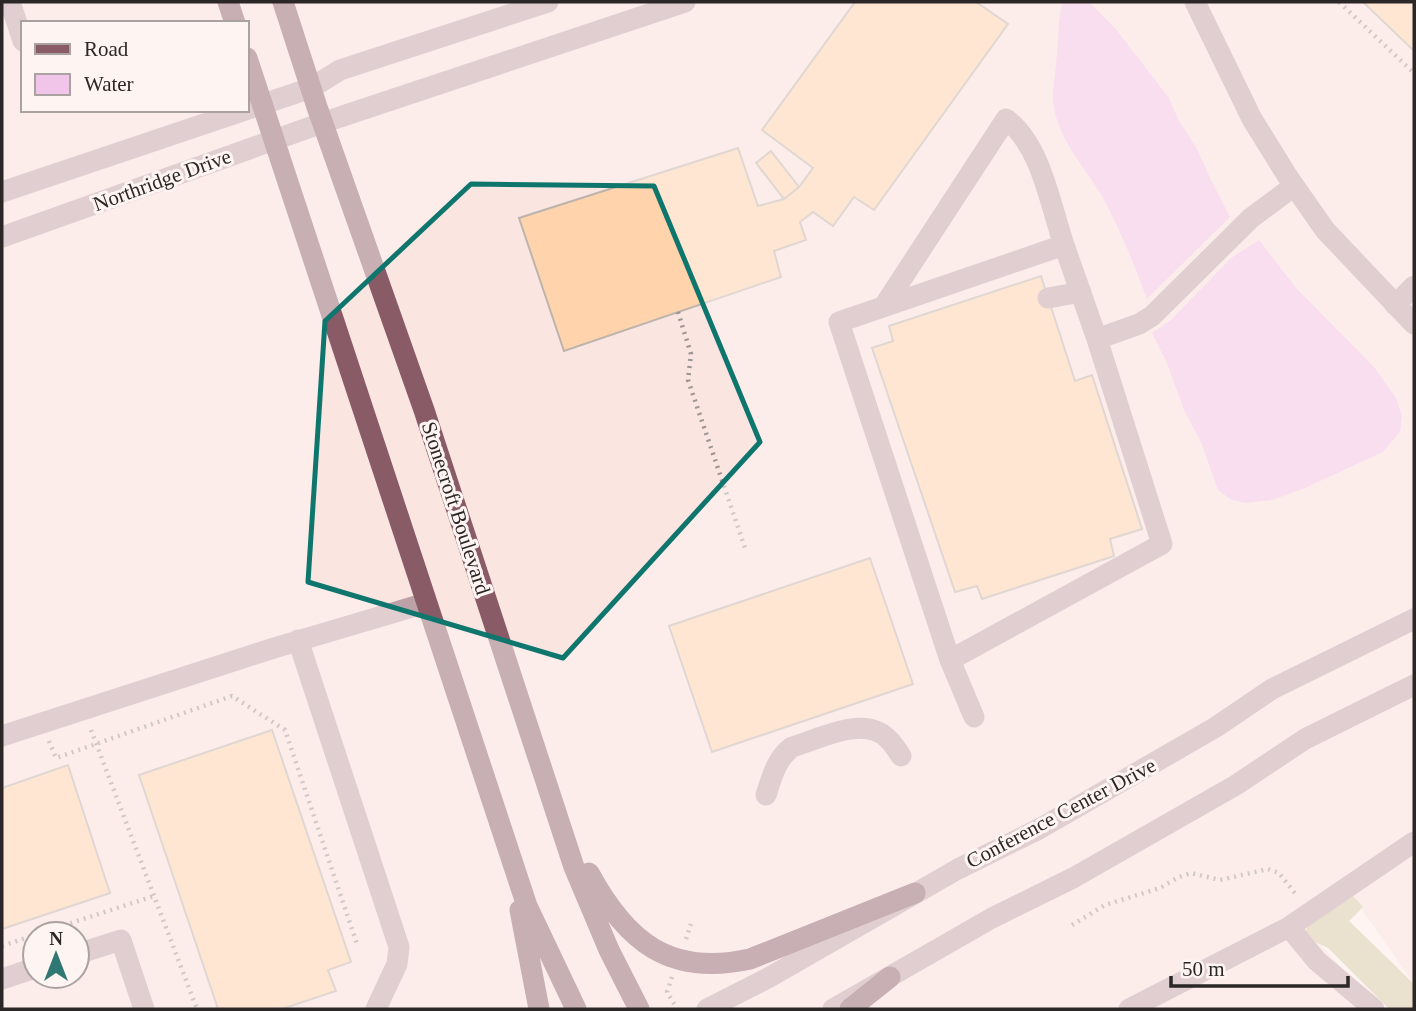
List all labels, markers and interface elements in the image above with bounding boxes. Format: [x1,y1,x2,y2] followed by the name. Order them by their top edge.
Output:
[21,21,248,112] legend
[84,37,129,61] text: Road
[84,72,134,96] text: Water
[90,144,234,216] street label: Northridge Drive
[417,419,495,598] street label: Stonecroft Boulevard
[962,753,1160,873] street label: Conference Center Drive
[21,920,91,990] north arrow
[49,928,63,949] text: N
[1171,944,1348,988] scale bar
[1182,957,1225,981] text: 50 m

